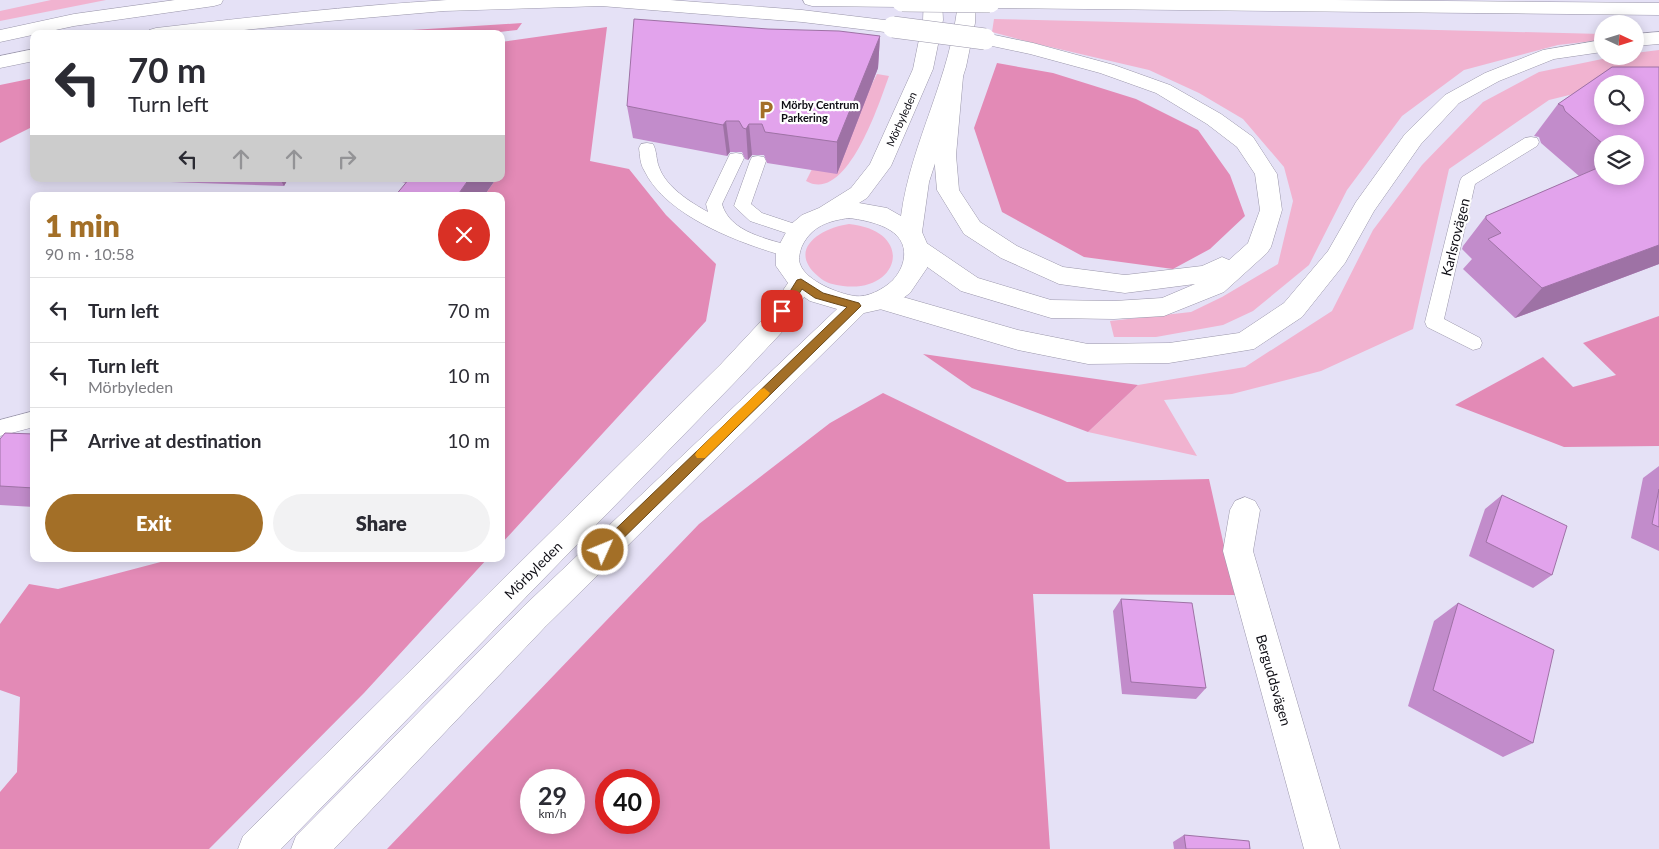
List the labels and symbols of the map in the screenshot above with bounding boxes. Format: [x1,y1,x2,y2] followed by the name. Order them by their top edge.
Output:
[1594,15,1644,65] north arrow
[883,90,919,148] street label: Mörbyleden
[781,98,859,124] place label: Mörby Centrum Parkering
[755,99,777,121] parking icon: Mörby Centrum Parkering
[1437,196,1473,278] street label: Karlsrovägen
[761,290,803,332] pin
[576,523,628,575] position arrow
[501,538,565,602] street label: Mörbyleden
[1253,632,1295,728] street label: Berguddsvägen
[595,769,660,834] speed limit sign: 40

